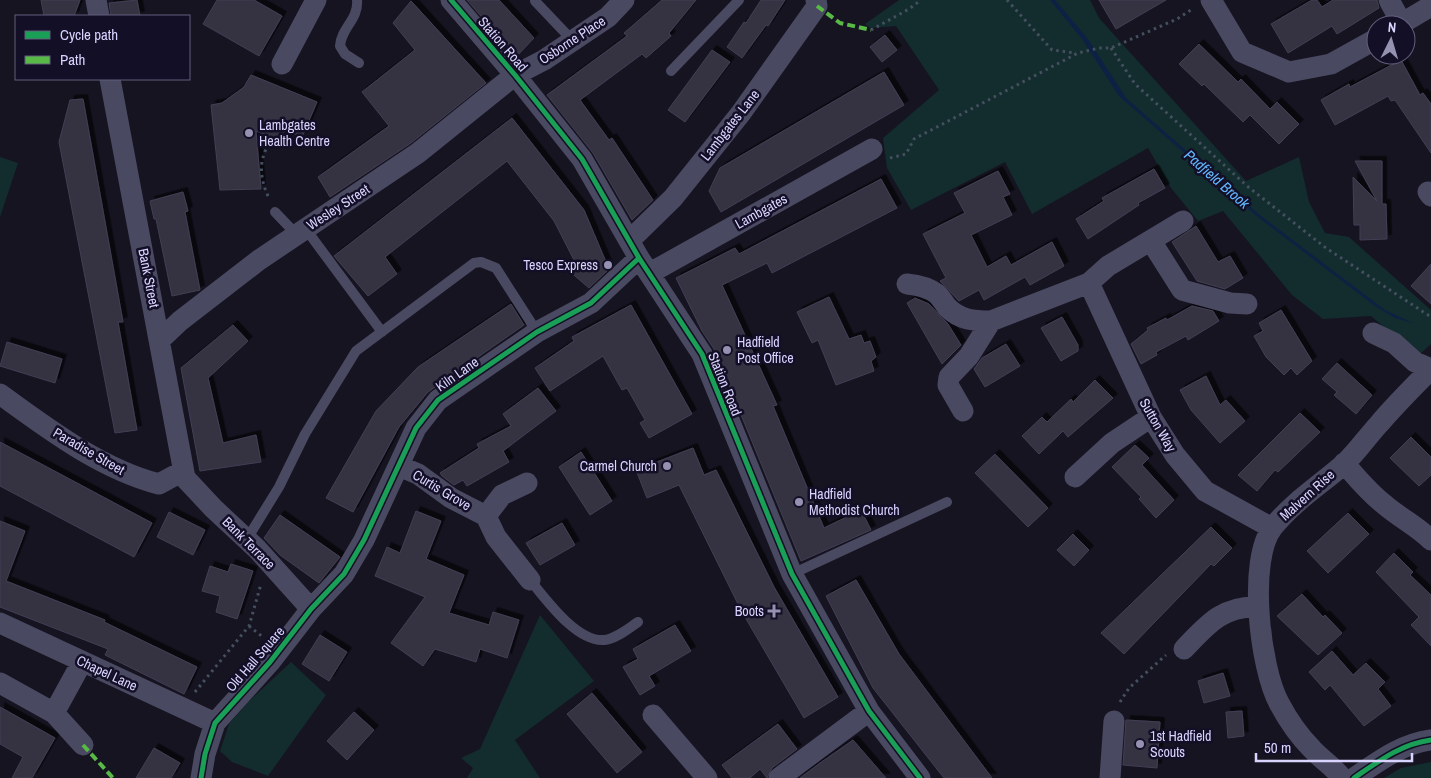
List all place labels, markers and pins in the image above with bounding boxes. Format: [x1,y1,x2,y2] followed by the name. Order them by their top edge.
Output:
[259,116,330,150] place label: Lambgates Health Centre
[243,127,255,139] marker: Lambgates Health Centre
[523,256,598,274] place label: Tesco Express
[602,259,614,271] marker: Tesco Express
[737,333,794,367] place label: Hadfield Post Office
[721,344,733,356] marker: Hadfield Post Office
[580,457,657,475] place label: Carmel Church
[661,460,673,472] marker: Carmel Church
[809,485,900,519] place label: Hadfield Methodist Church
[793,496,805,508] marker: Hadfield Methodist Church
[735,602,764,620] place label: Boots
[768,605,780,617] marker: Boots
[1150,727,1211,761] place label: 1st Hadfield Scouts
[1134,738,1146,750] marker: 1st Hadfield Scouts

